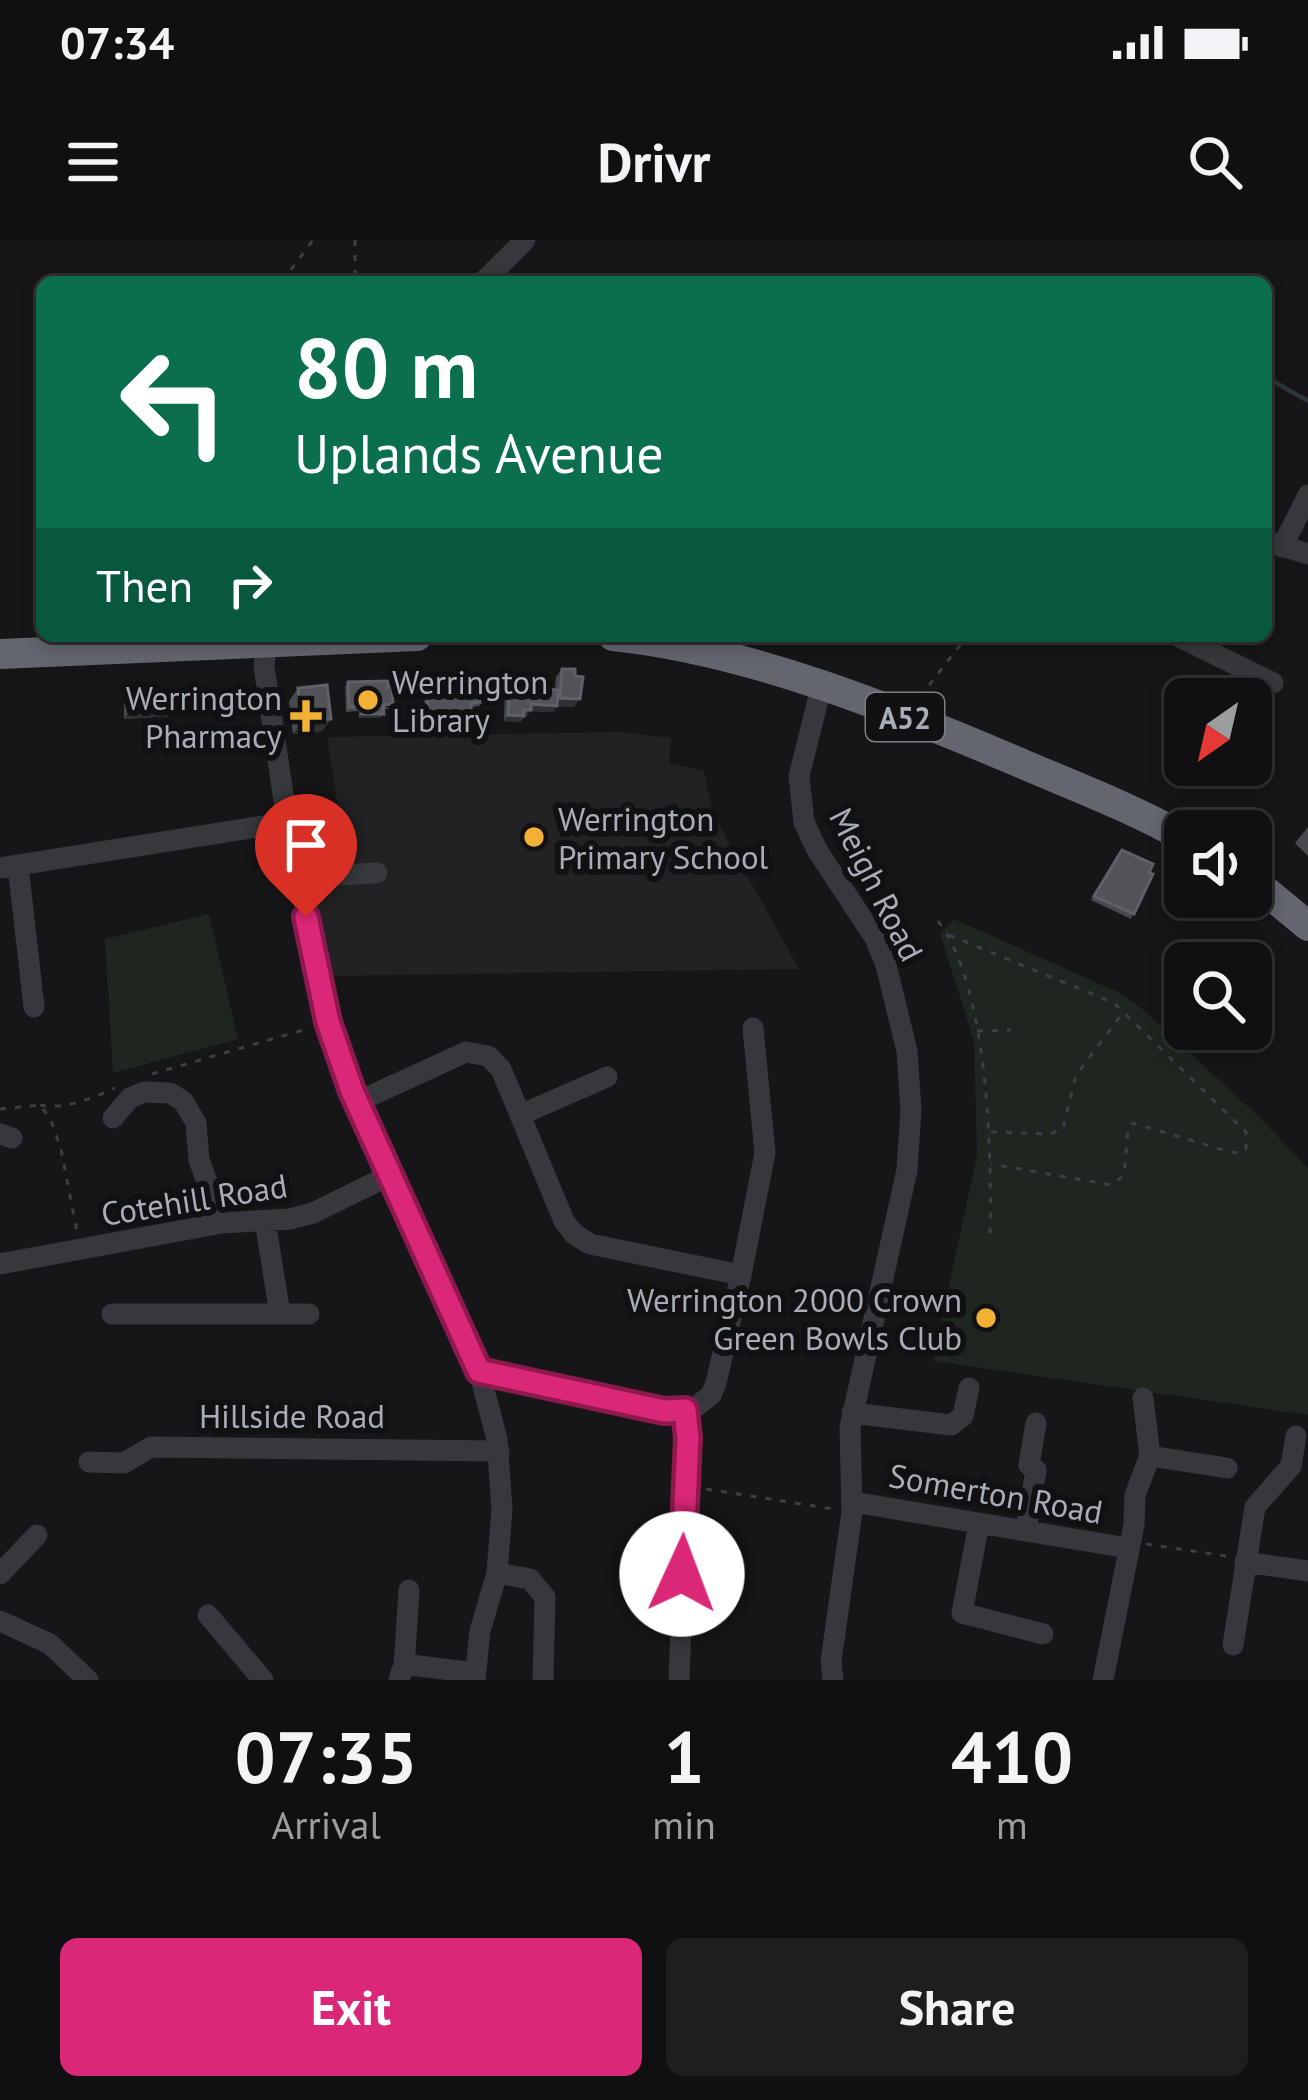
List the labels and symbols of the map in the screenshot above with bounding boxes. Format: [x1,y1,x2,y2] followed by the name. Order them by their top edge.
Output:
[392,660,548,741] place label: Werrington Library
[126,676,283,757] place label: Werrington Pharmacy
[1164,678,1272,786] north arrow
[355,687,381,713] marker: Werrington Library
[866,693,944,741] road number: A52
[293,703,319,729] marker: Werrington Pharmacy
[255,794,357,917] pin
[558,797,769,878] place label: Werrington Primary School
[820,800,934,968] street label: Meigh Road
[521,824,547,850] marker: Werrington Primary School
[98,1163,290,1235] street label: Cotehill Road
[627,1278,962,1359] place label: Werrington 2000 Crown Green Bowls Club
[973,1305,999,1331] marker: Werrington 2000 Crown Green Bowls Club
[199,1394,385,1437] street label: Hillside Road
[886,1453,1106,1533] street label: Somerton Road
[619,1511,745,1637] position arrow

